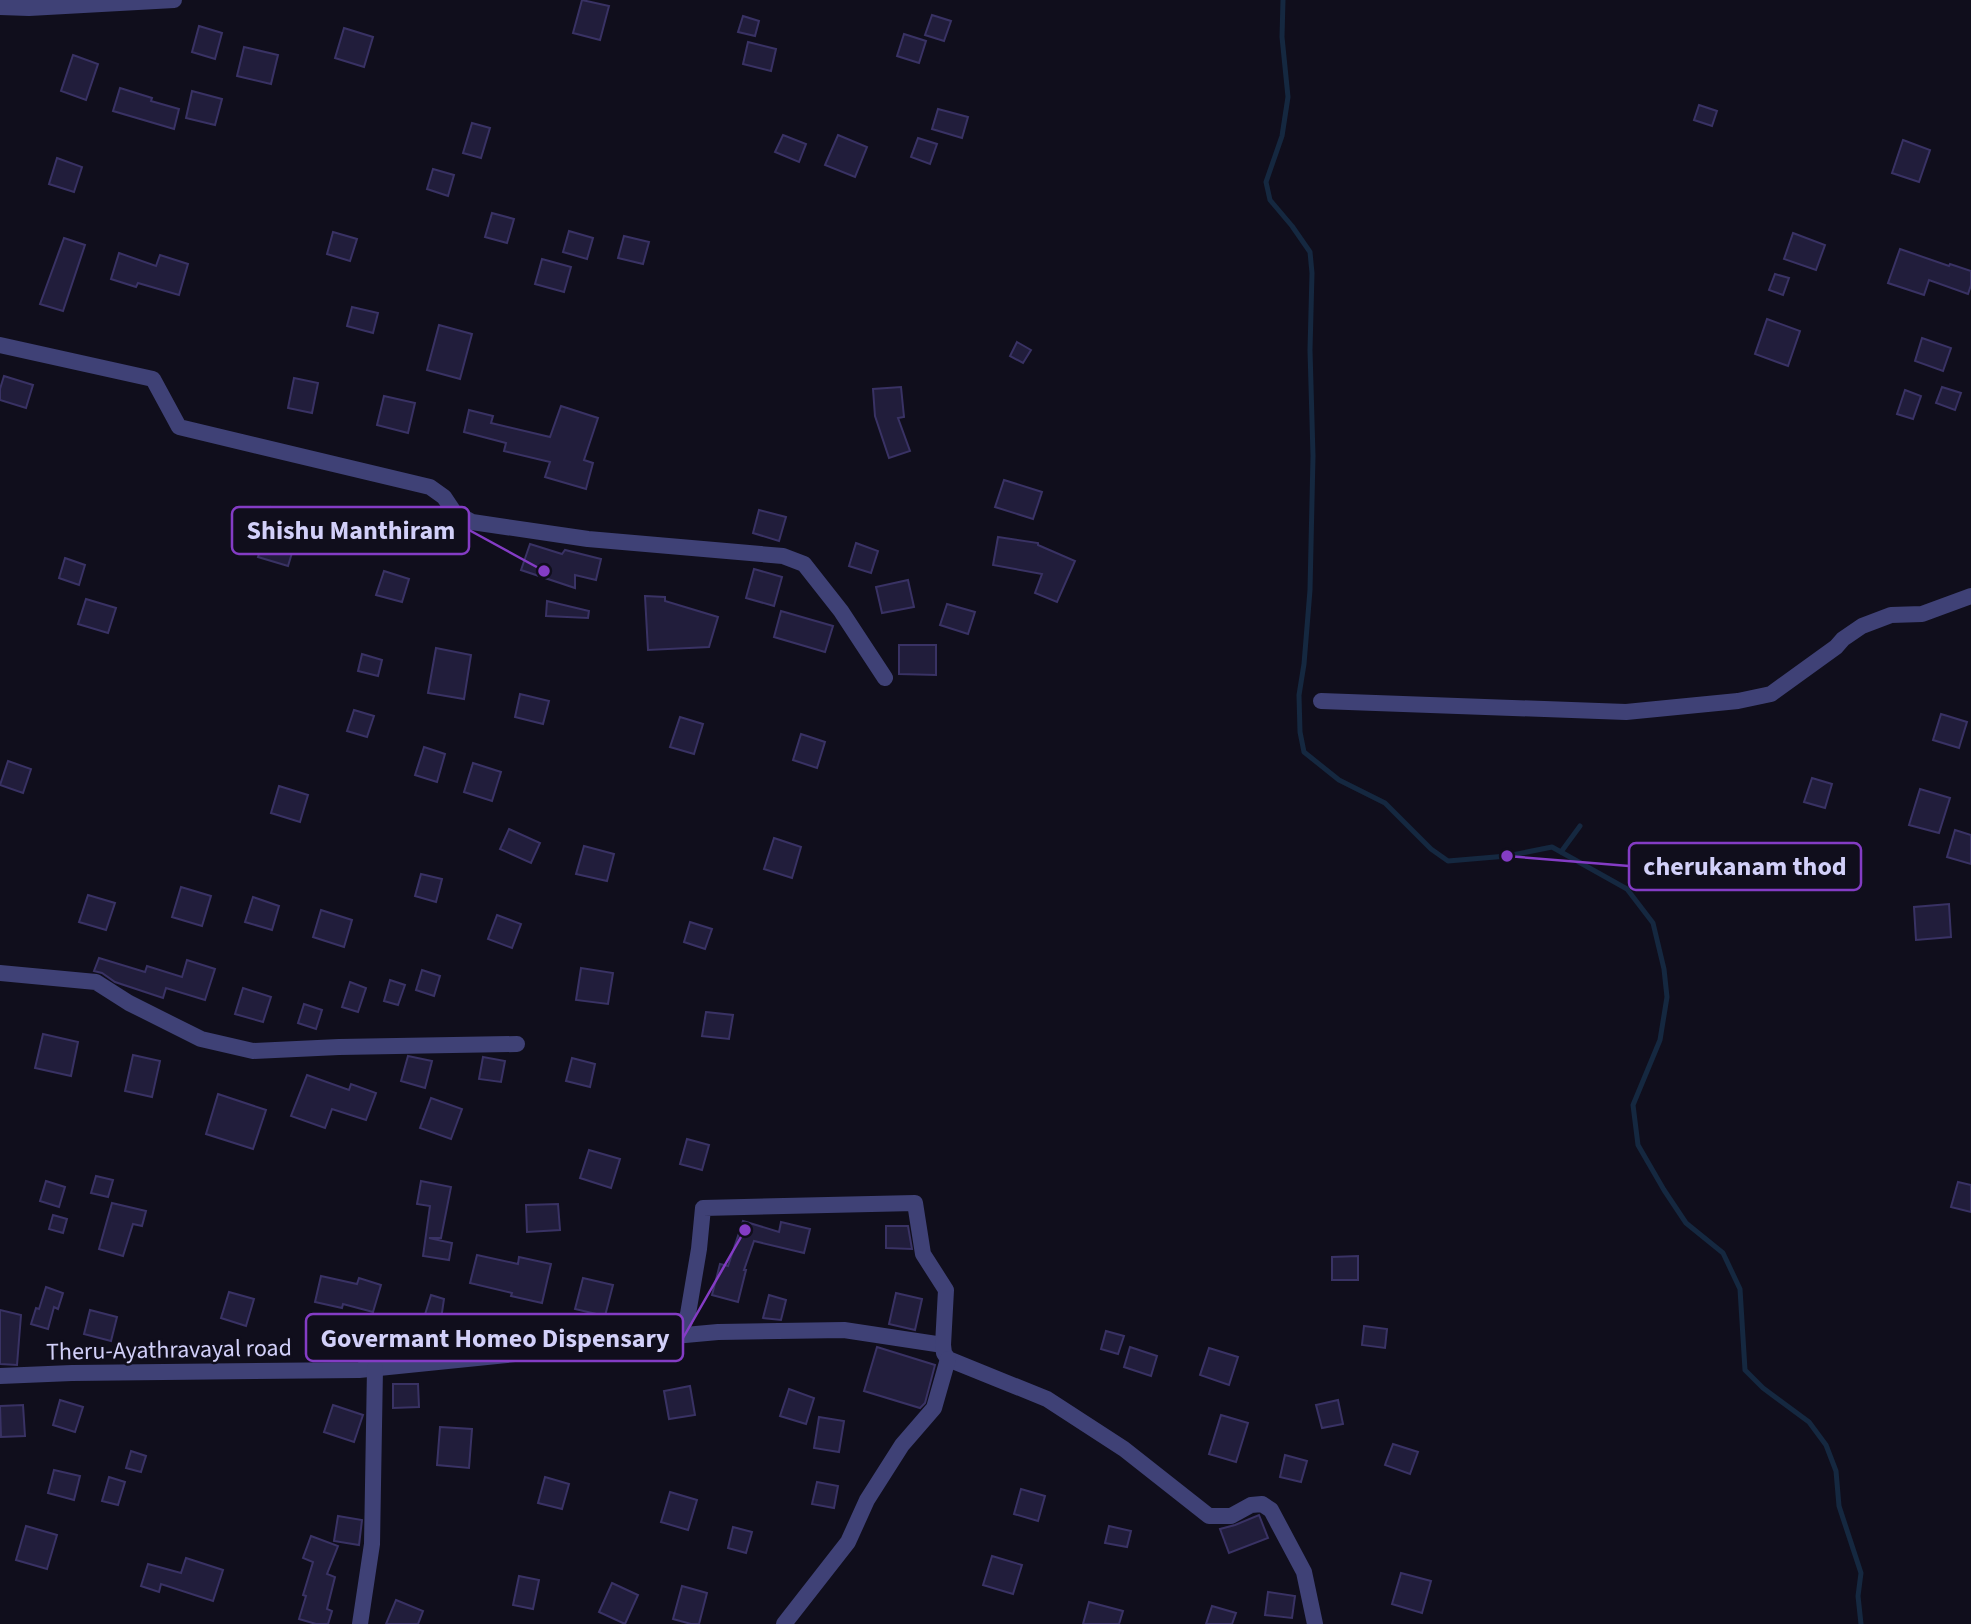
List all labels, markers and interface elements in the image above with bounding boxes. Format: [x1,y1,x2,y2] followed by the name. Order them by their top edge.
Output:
[232,507,469,554] callout: Shishu Manthiram
[247,512,455,549] text: Shishu Manthiram
[1629,843,1861,890] callout: cherukanam thod
[1643,848,1847,885] text: cherukanam thod
[306,1314,683,1361] callout: Govermant Homeo Dispensary
[320,1320,670,1357] text: Govermant Homeo Dispensary
[46,1330,292,1370] street label: Theru-Ayathravayal road

